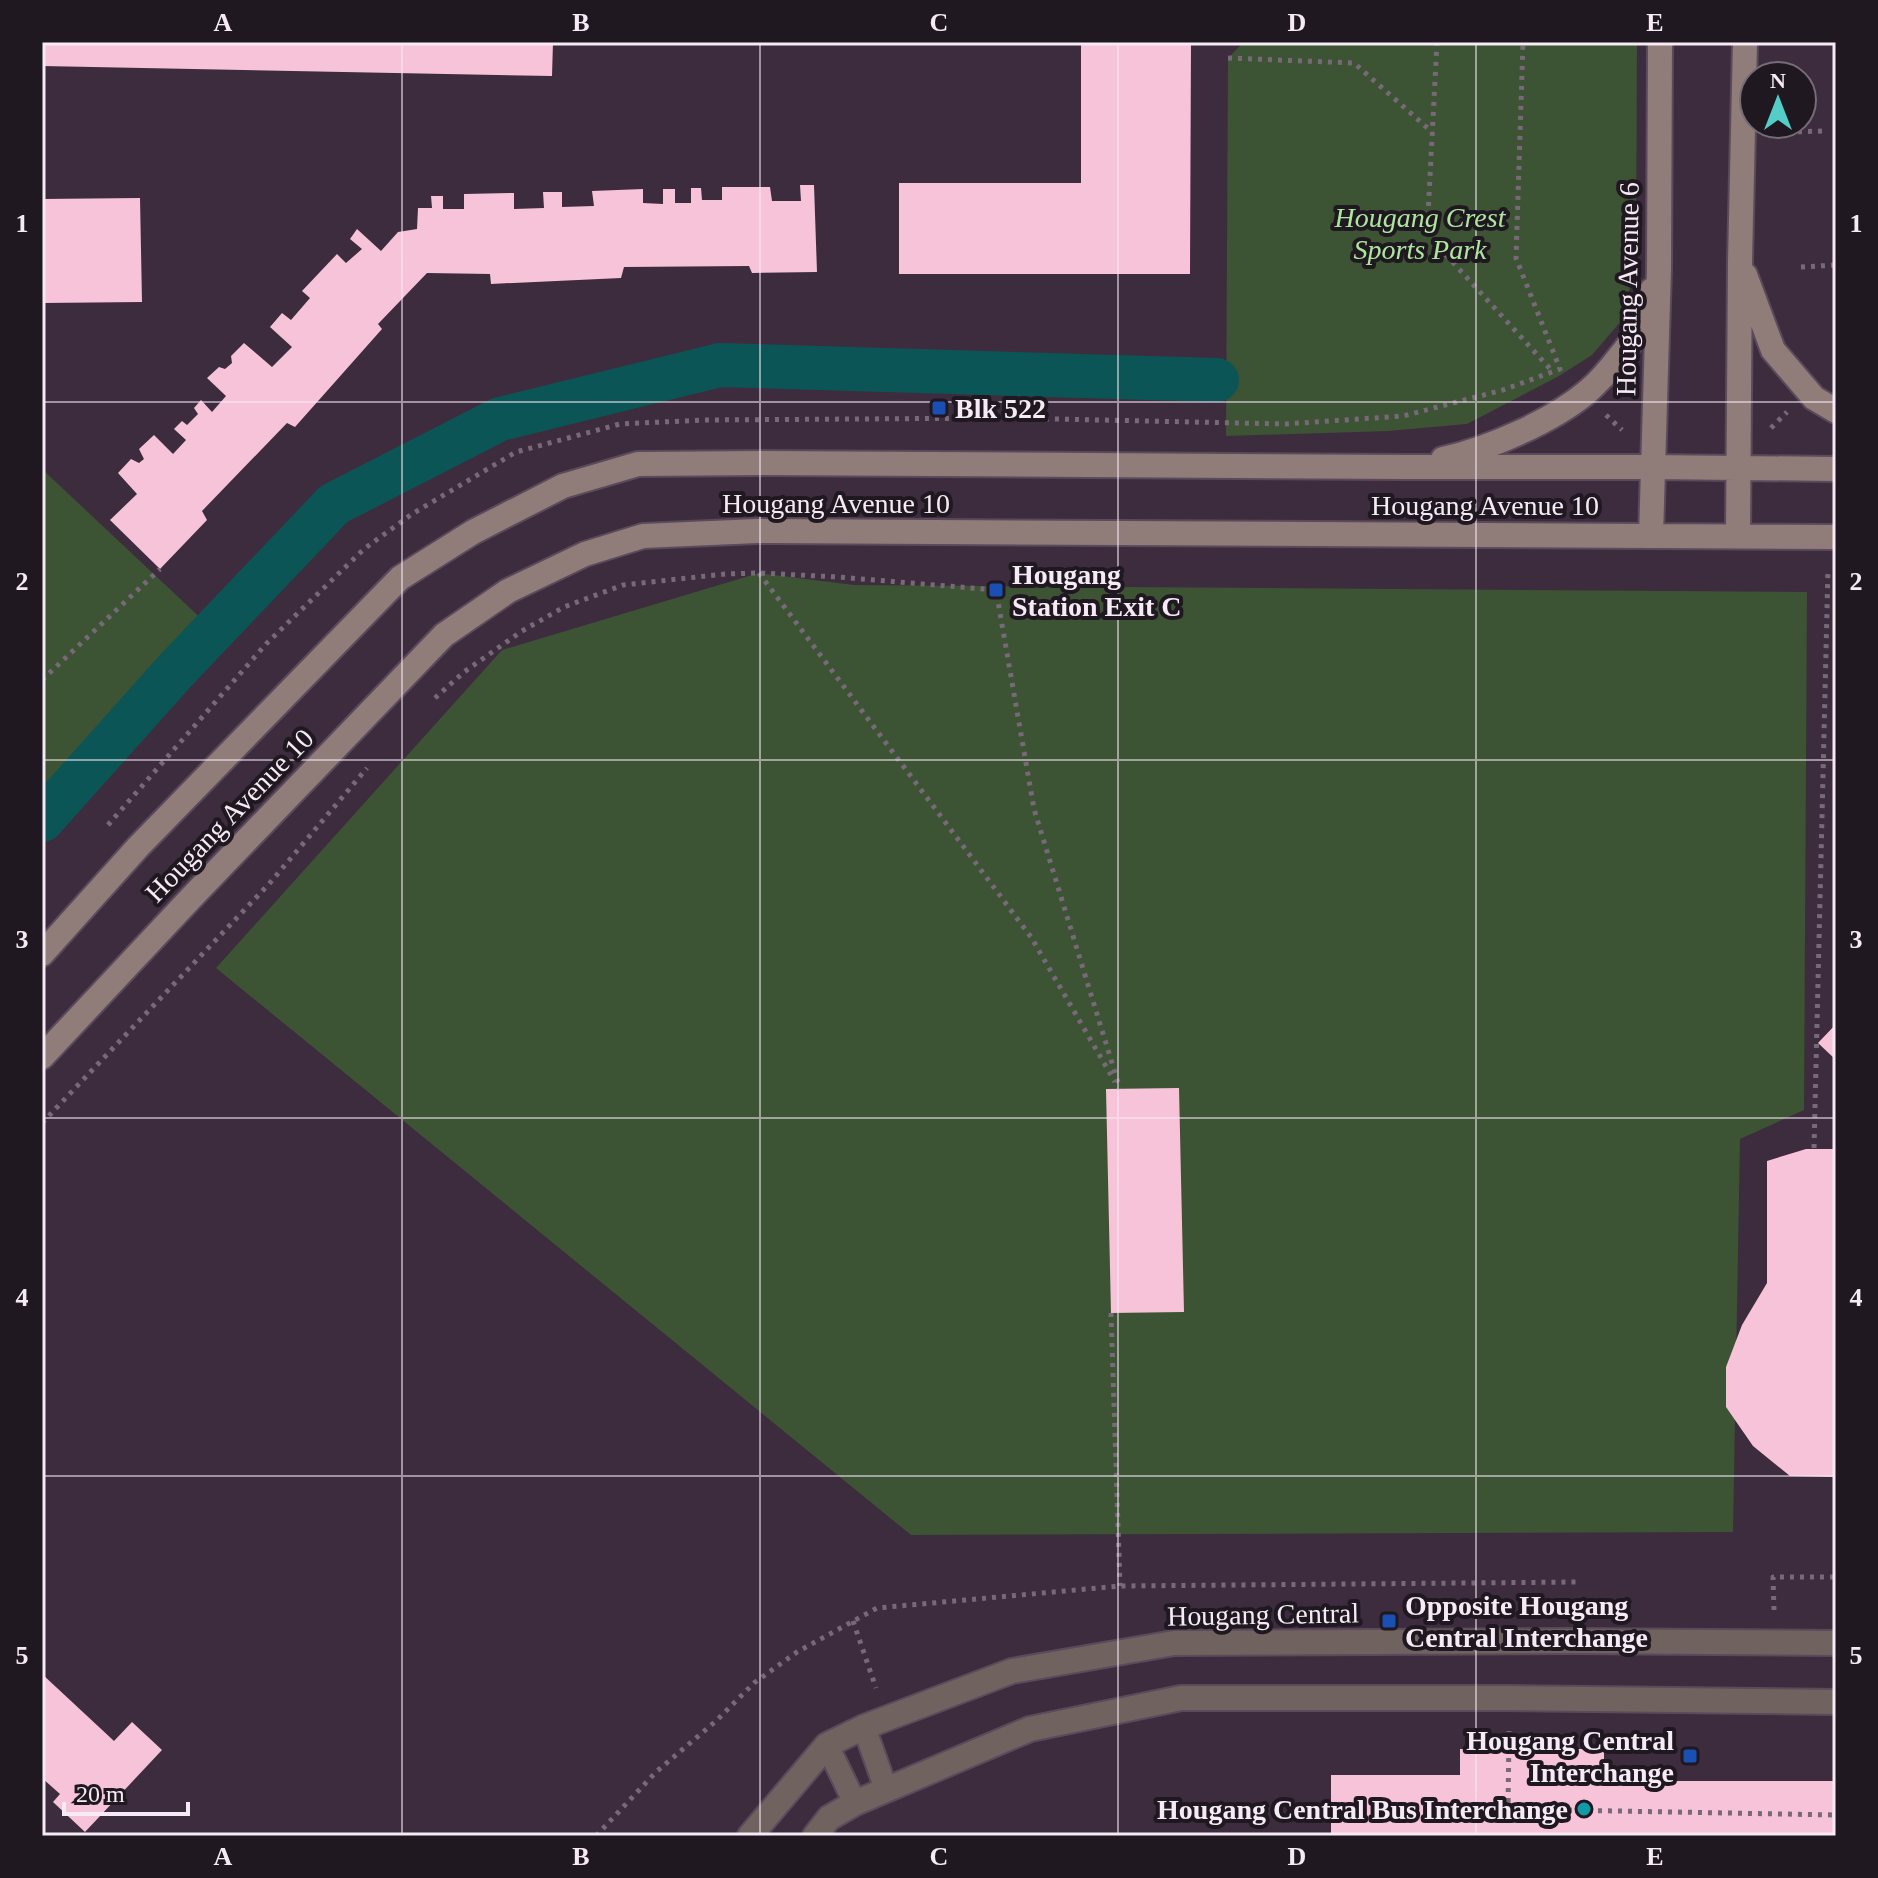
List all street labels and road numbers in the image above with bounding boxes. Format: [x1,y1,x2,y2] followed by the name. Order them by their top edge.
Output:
[1610,182,1645,396] street label: Hougang Avenue 6
[722,488,950,519] street label: Hougang Avenue 10
[1371,490,1599,521] street label: Hougang Avenue 10
[139,723,320,908] street label: Hougang Avenue 10
[1167,1597,1360,1632] street label: Hougang Central

